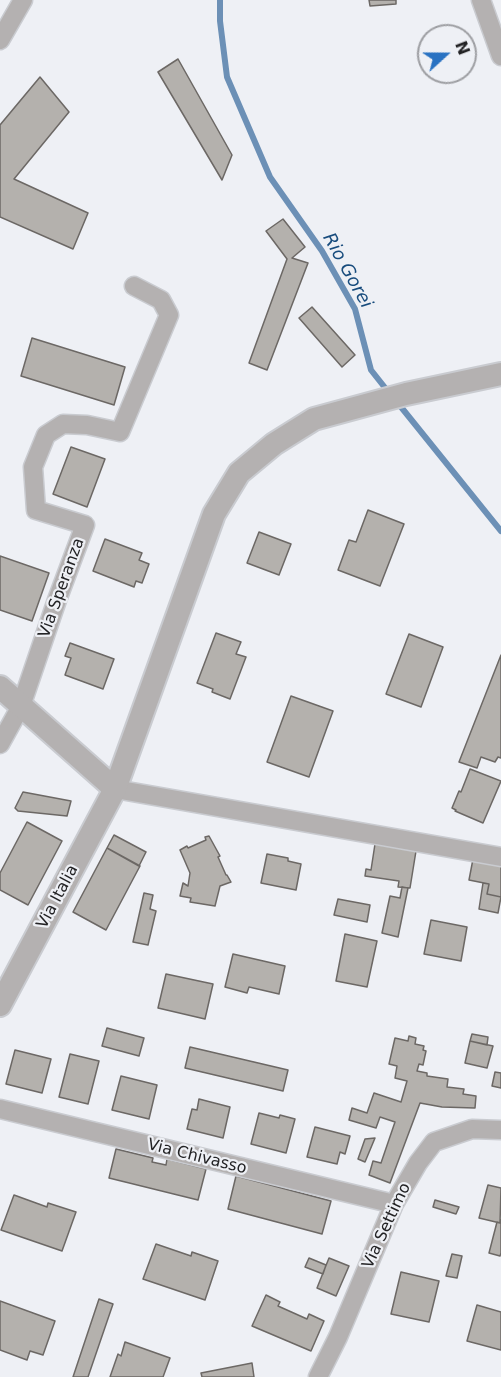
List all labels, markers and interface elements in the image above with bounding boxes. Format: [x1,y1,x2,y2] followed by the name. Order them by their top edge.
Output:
[417,24,477,84] north arrow
[451,38,474,58] text: N
[318,230,376,312] water label: Rio Gorei
[35,535,89,641] street label: Via Speranza
[33,862,83,932] street label: Via Italia
[145,1135,249,1179] street label: Via Chivasso
[359,1180,415,1272] street label: Via Settimo

